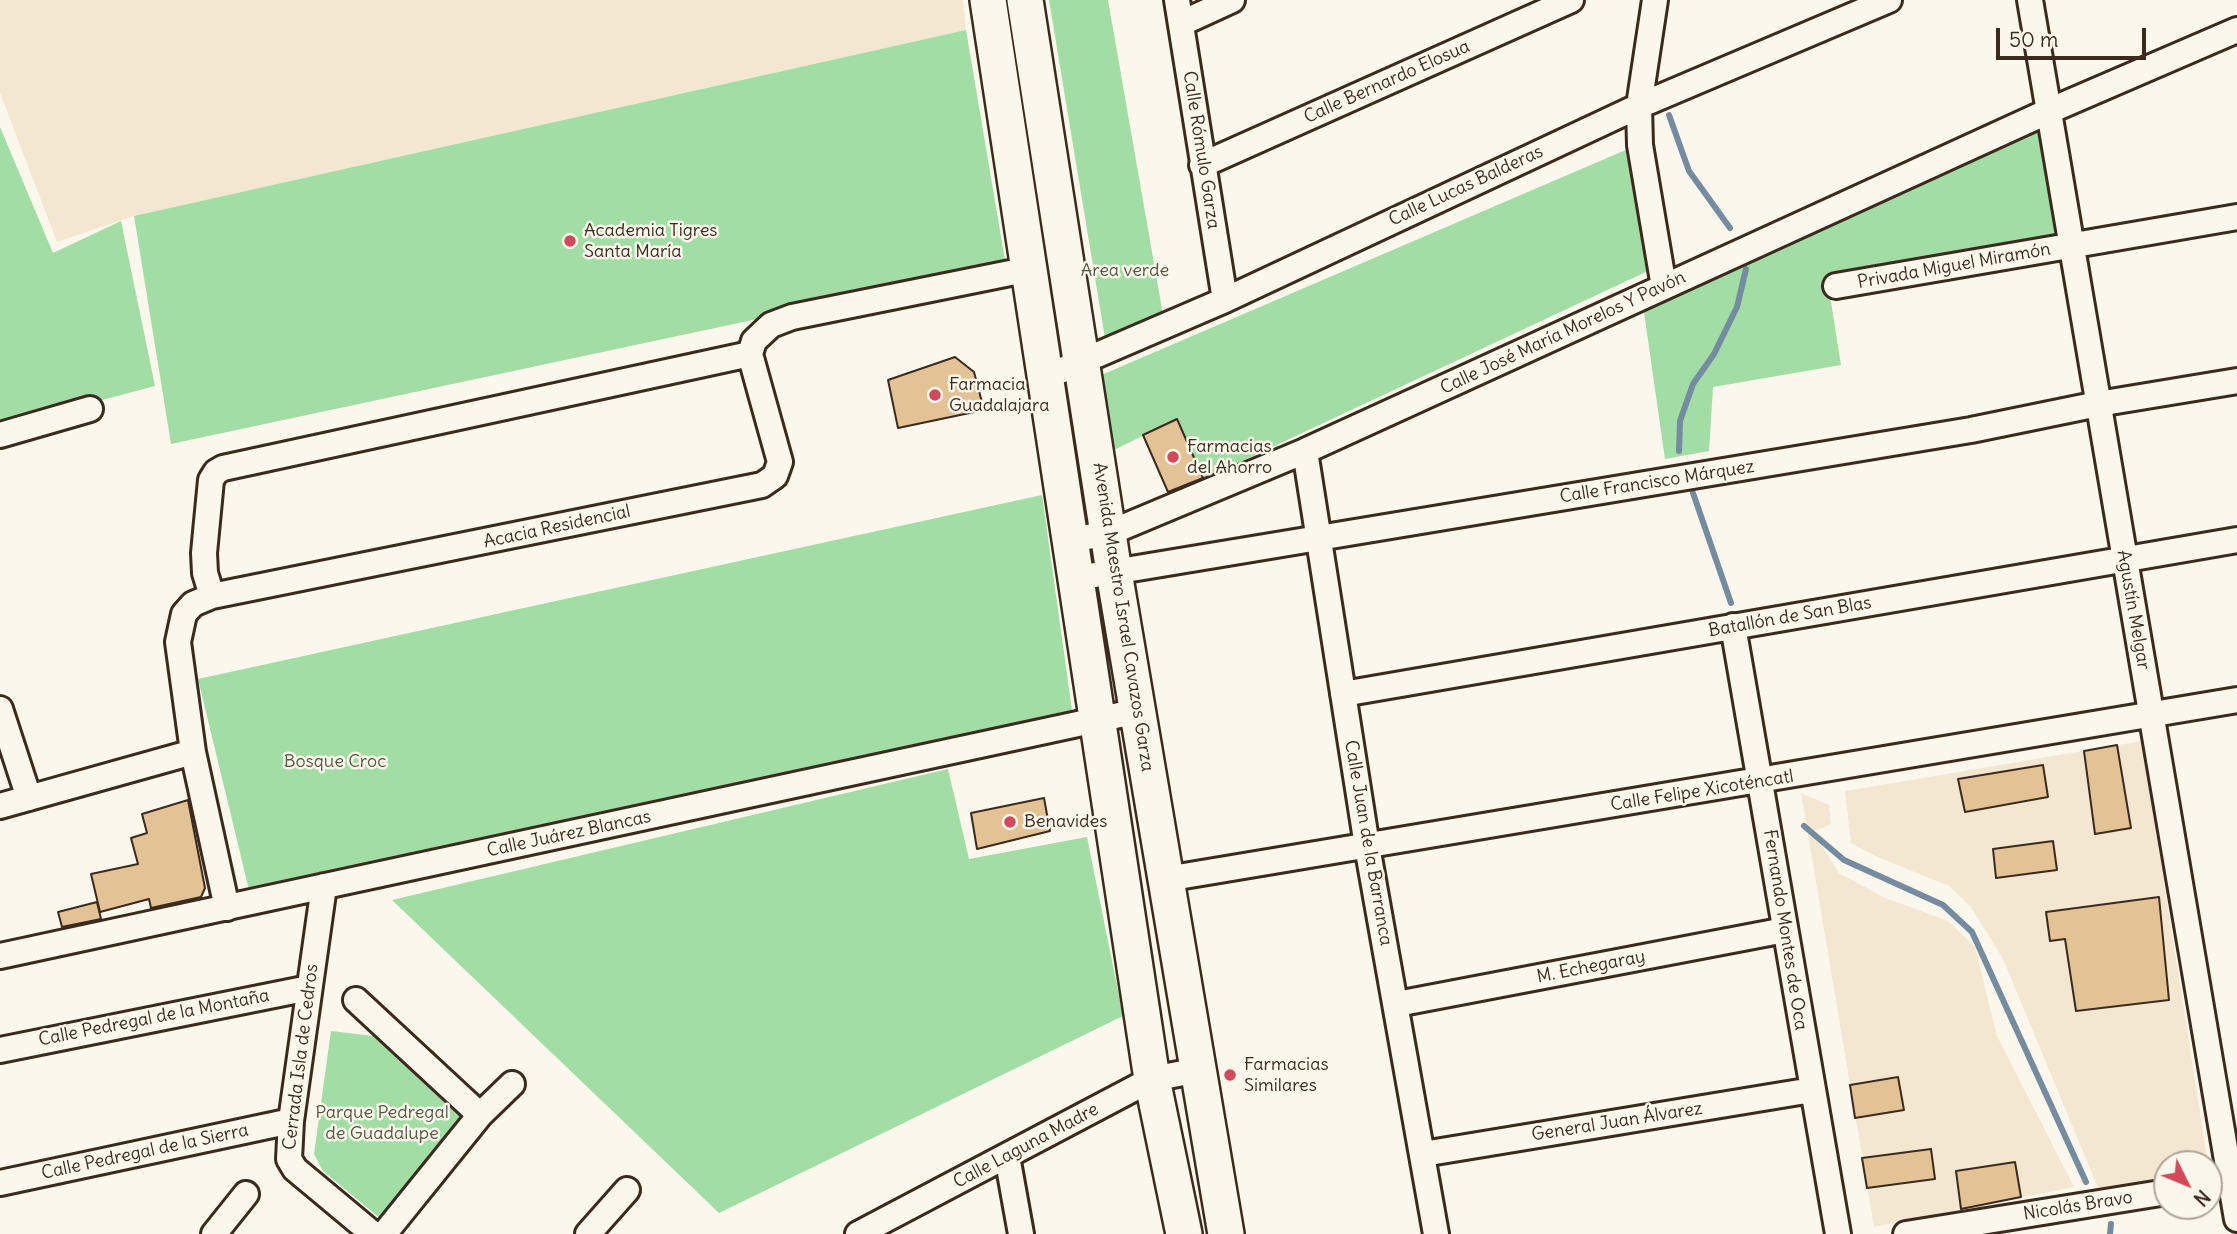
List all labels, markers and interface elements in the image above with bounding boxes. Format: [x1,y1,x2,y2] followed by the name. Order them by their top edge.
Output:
[1999,14,2150,58] scale bar
[2009,26,2058,53] text: 50 m
[1301,36,1473,128] street label: Calle Bernardo Elosua
[1178,70,1224,230] street label: Calle Rómulo Garza
[1385,141,1547,231] street label: Calle Lucas Balderas
[584,220,718,262] place label: Academia Tigres Santa María
[562,233,578,249] marker: Academia Tigres Santa María
[1856,238,2052,294] street label: Privada Miguel Miramón
[1081,260,1169,282] park label: Area verde
[1437,267,1689,399] street label: Calle José María Morelos Y Pavón
[949,374,1050,416] place label: Farmacia Guadalajara
[927,387,943,403] marker: Farmacia Guadalajara
[1187,436,1272,478] place label: Farmacias del Ahorro
[1165,449,1181,465] marker: Farmacias del Ahorro
[1558,456,1756,508] street label: Calle Francisco Márquez
[1088,461,1158,773] street label: Avenida Maestro Israel Cavazos Garza
[482,501,632,553] street label: Acacia Residencial
[2112,549,2154,671] street label: Agustín Melgar
[1707,592,1873,642] street label: Batallón de San Blas
[1339,739,1397,947] street label: Calle Juan de la Barranca
[284,751,386,773] park label: Bosque Croc
[1609,766,1795,816] street label: Calle Felipe Xicoténcatl
[485,806,653,862] street label: Calle Juárez Blancas
[1024,811,1107,833] place label: Benavides
[1002,814,1018,830] marker: Benavides
[1758,828,1812,1032] street label: Fernando Montes de Oca
[1535,946,1647,988] street label: M. Echegaray
[279,963,323,1151] street label: Cerrada Isla de Cedros
[37,985,271,1051] street label: Calle Pedregal de la Montaña
[1244,1054,1329,1096] place label: Farmacias Similares
[1222,1067,1238,1083] marker: Farmacias Similares
[1530,1098,1704,1146] street label: General Juan Álvarez
[950,1099,1102,1193] street label: Calle Laguna Madre
[315,1102,449,1144] park label: Parque Pedregal de Guadalupe
[39,1119,251,1185] street label: Calle Pedregal de la Sierra
[2153,1150,2223,1220] north arrow
[2189,1185,2215,1211] text: N
[2022,1187,2134,1225] street label: Nicolás Bravo

